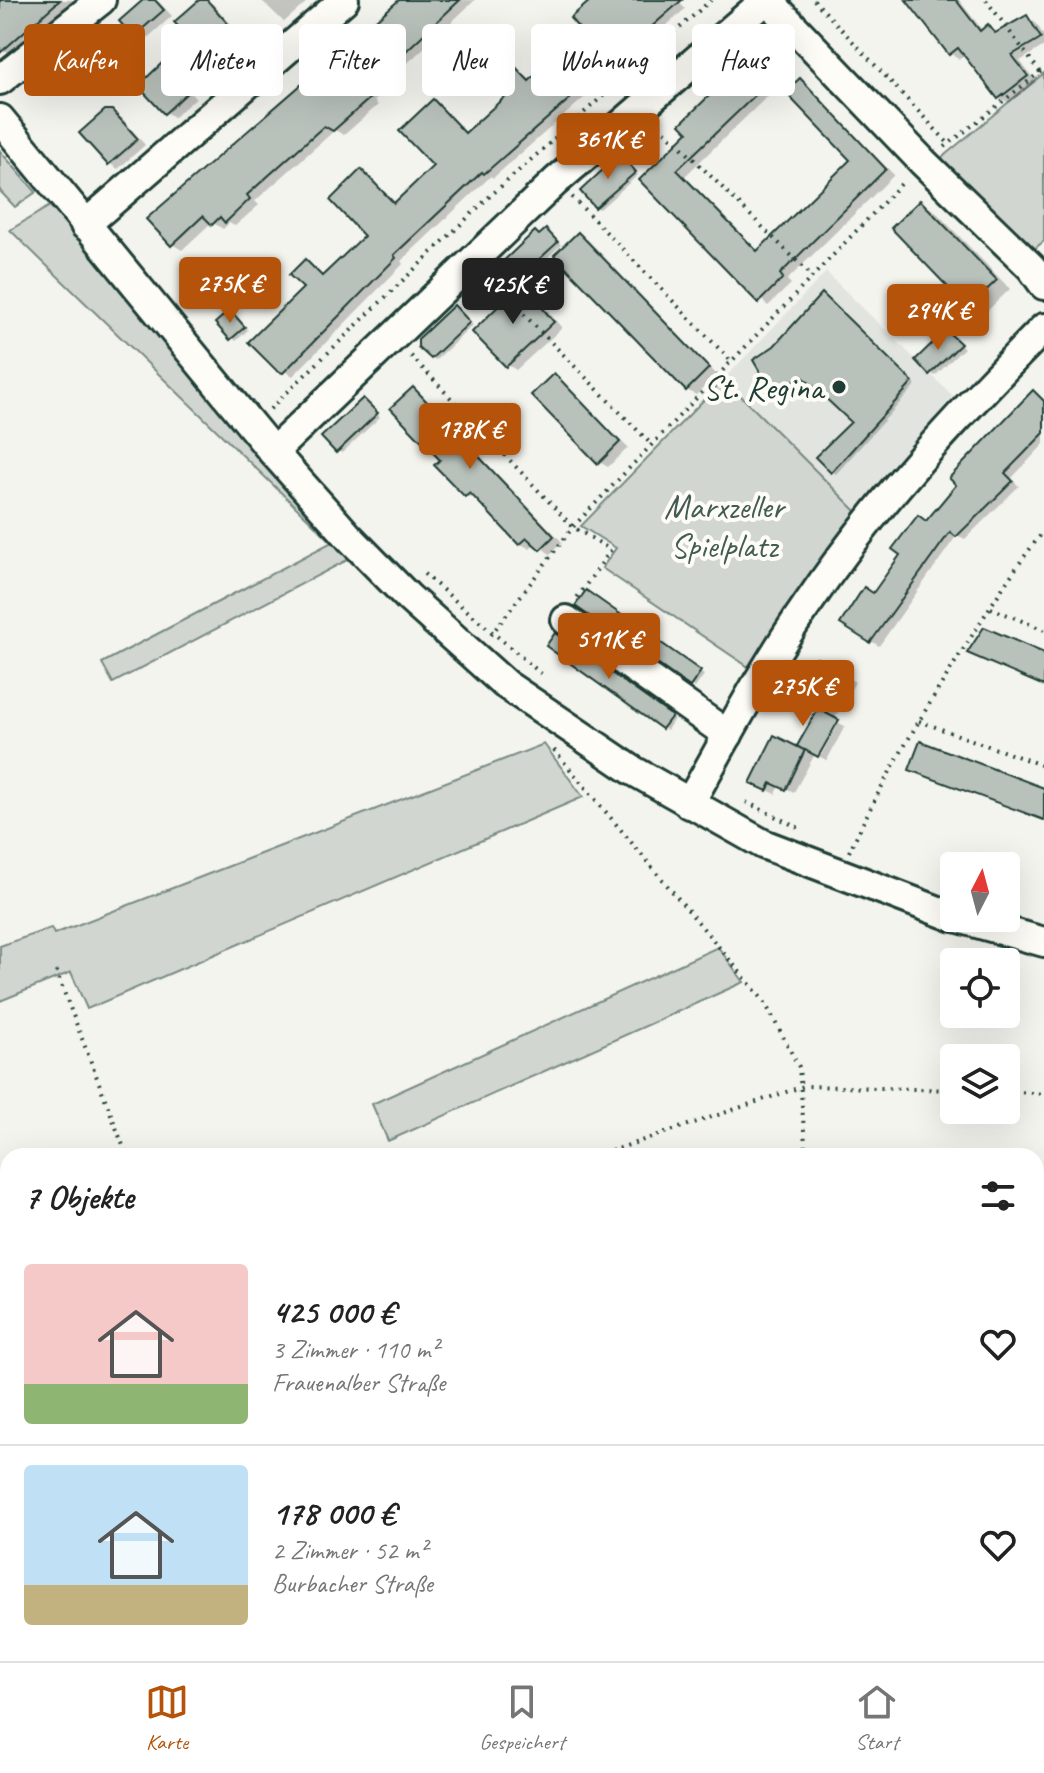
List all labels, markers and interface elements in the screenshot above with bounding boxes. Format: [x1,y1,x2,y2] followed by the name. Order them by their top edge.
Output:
[24,24,145,96] chip: Kaufen
[161,24,283,96] chip: Mieten
[299,24,406,96] chip: Filter
[422,24,515,96] chip: Neu
[531,24,676,96] chip: Wohnung
[692,24,795,96] chip: Haus
[543,113,673,181] pin: 361K €
[575,122,641,155] text: 361K €
[165,257,295,325] pin: 275K €
[448,258,578,326] pin: 425K €
[197,266,263,299] text: 275K €
[480,267,546,300] text: 425K €
[873,284,1003,352] pin: 294K €
[905,293,971,326] text: 294K €
[703,366,826,409] place label: St. Regina
[830,378,848,396] marker: St. Regina
[405,403,535,471] pin: 178K €
[437,412,503,445] text: 178K €
[664,485,787,567] park label: Marxzeller Spielplatz
[544,613,674,681] pin: 511K €
[576,622,642,655] text: 511K €
[738,660,868,728] pin: 275K €
[770,669,836,702] text: 275K €
[940,852,1020,932] north arrow
[940,852,1020,1124] map controls
[940,948,1020,1028] button: locate
[940,1044,1020,1124] button: layers
[976,1174,1020,1218] icon: filters
[24,1175,134,1218] text: 7 Objekte
[272,1290,395,1333] text: 425 000 €
[88,1296,184,1392] icon: home
[976,1322,1020,1366] icon: heart
[272,1333,438,1366] text: 3 Zimmer · 110 m²
[272,1366,445,1399] text: Frauenalber Straße
[272,1491,395,1534] text: 178 000 €
[88,1497,184,1593] icon: home
[976,1523,1020,1567] icon: heart
[272,1534,427,1567] text: 2 Zimmer · 52 m²
[272,1567,433,1600] text: Burbacher Straße
[145,1680,189,1756] tab: Karte
[479,1680,565,1756] tab: Gespeichert
[855,1680,899,1756] tab: Start

